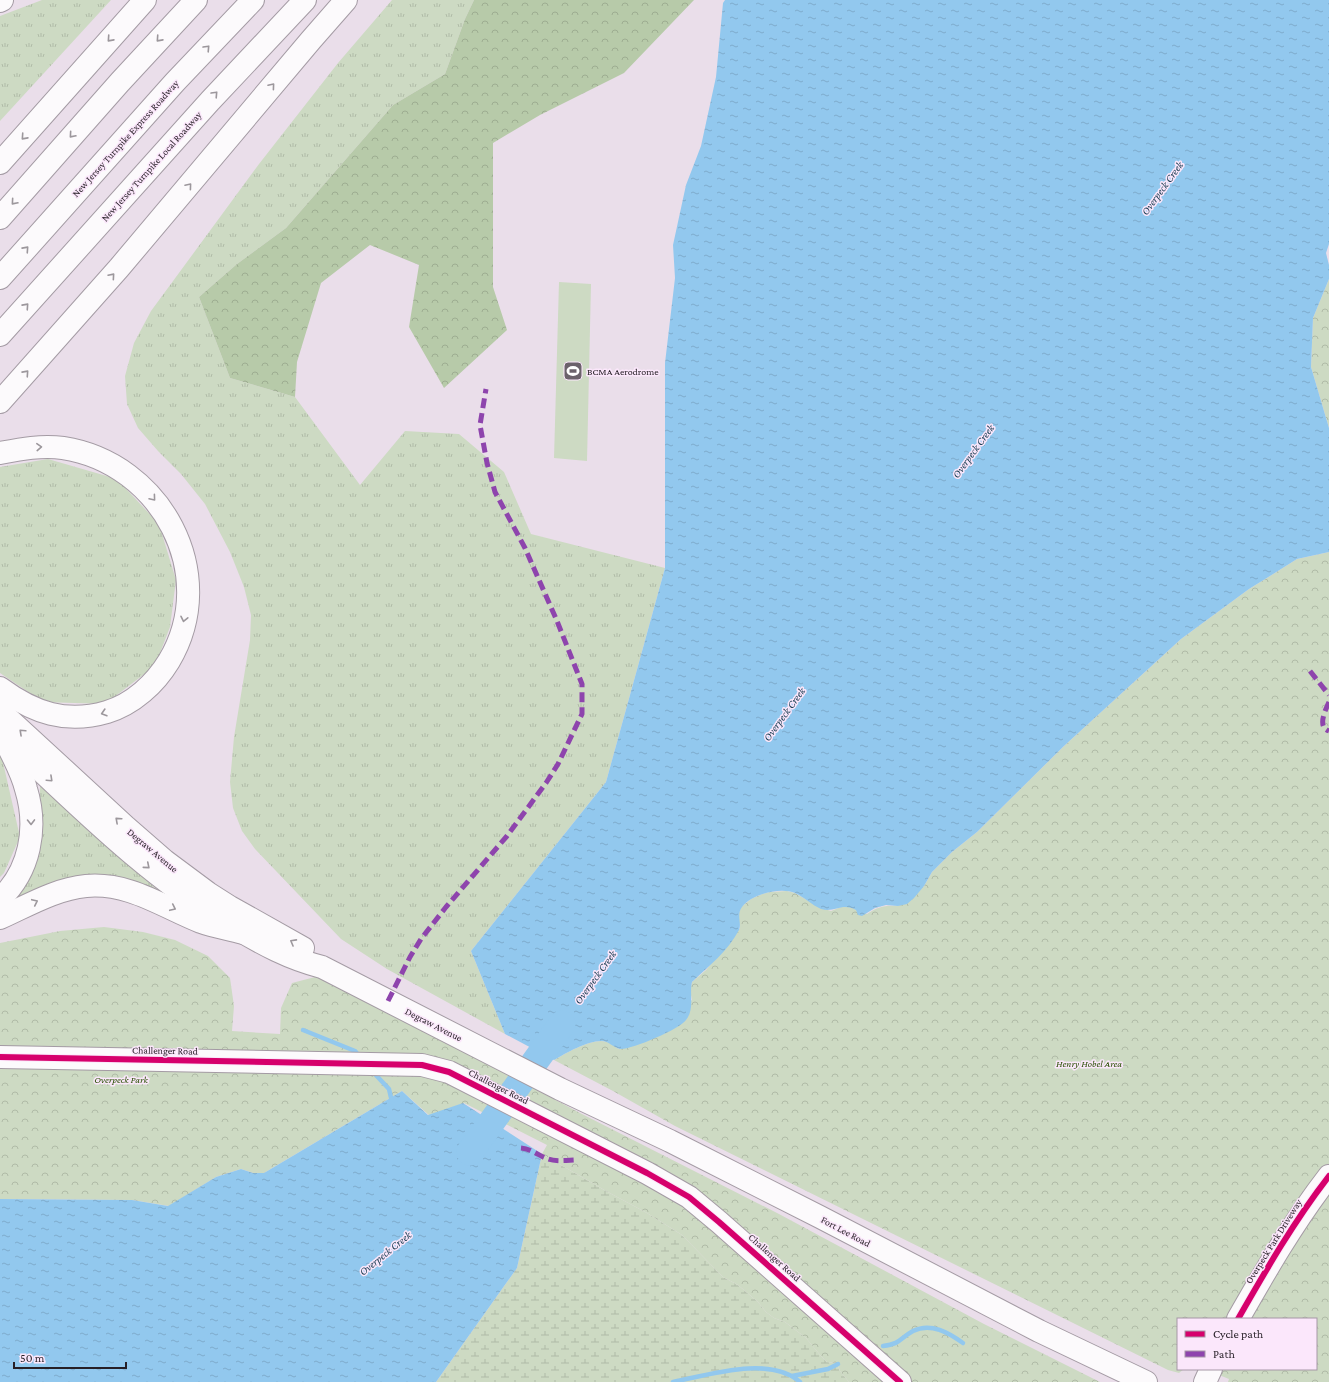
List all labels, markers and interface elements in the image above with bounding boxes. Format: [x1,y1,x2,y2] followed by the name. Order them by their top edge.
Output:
[157,34,164,41] one-way arrow
[108,35,115,42] one-way arrow
[202,45,209,53] one-way arrow
[70,77,181,199] street label: New Jersey Turnpike Express Roadway
[267,84,274,91] one-way arrow
[211,92,218,99] one-way arrow
[99,109,204,224] street label: New Jersey Turnpike Local Roadway
[70,131,77,138] one-way arrow
[21,132,28,139] one-way arrow
[1139,158,1187,218] water label: Overpeck Creek
[184,183,191,191] one-way arrow
[11,197,19,205] one-way arrow
[21,246,28,254] one-way arrow
[107,273,114,280] one-way arrow
[21,303,29,311] one-way arrow
[562,360,584,382] sports icon: BCMA Aerodrome
[587,366,659,377] place label: BCMA Aerodrome
[21,370,28,378] one-way arrow
[950,421,998,481] water label: Overpeck Creek
[36,443,42,451] one-way arrow
[149,493,156,501] one-way arrow
[181,616,189,623] one-way arrow
[761,684,809,744] water label: Overpeck Creek
[100,708,107,717] one-way arrow
[20,729,27,736] one-way arrow
[45,774,53,782] one-way arrow
[115,817,123,825] one-way arrow
[27,819,35,825] one-way arrow
[125,826,181,875] street label: Degraw Avenue
[142,861,149,868] one-way arrow
[31,899,39,907] one-way arrow
[168,903,176,911] one-way arrow
[290,939,297,947] one-way arrow
[572,947,620,1007] water label: Overpeck Creek
[403,1005,465,1044] street label: Degraw Avenue
[132,1044,199,1057] street label: Challenger Road
[1056,1058,1122,1069] park label: Henry Hobel Area
[467,1067,531,1107] street label: Challenger Road
[94,1074,148,1085] park label: Overpeck Park
[1243,1197,1304,1285] street label: Overpeck Park Driveway
[819,1214,873,1249] street label: Fort Lee Road
[357,1228,415,1278] water label: Overpeck Creek
[747,1231,803,1284] street label: Challenger Road
[1177,1318,1317,1370] legend
[1213,1327,1264,1341] text: Cycle path
[14,1344,126,1370] scale bar
[1213,1347,1235,1361] text: Path
[20,1351,45,1365] text: 50 m

